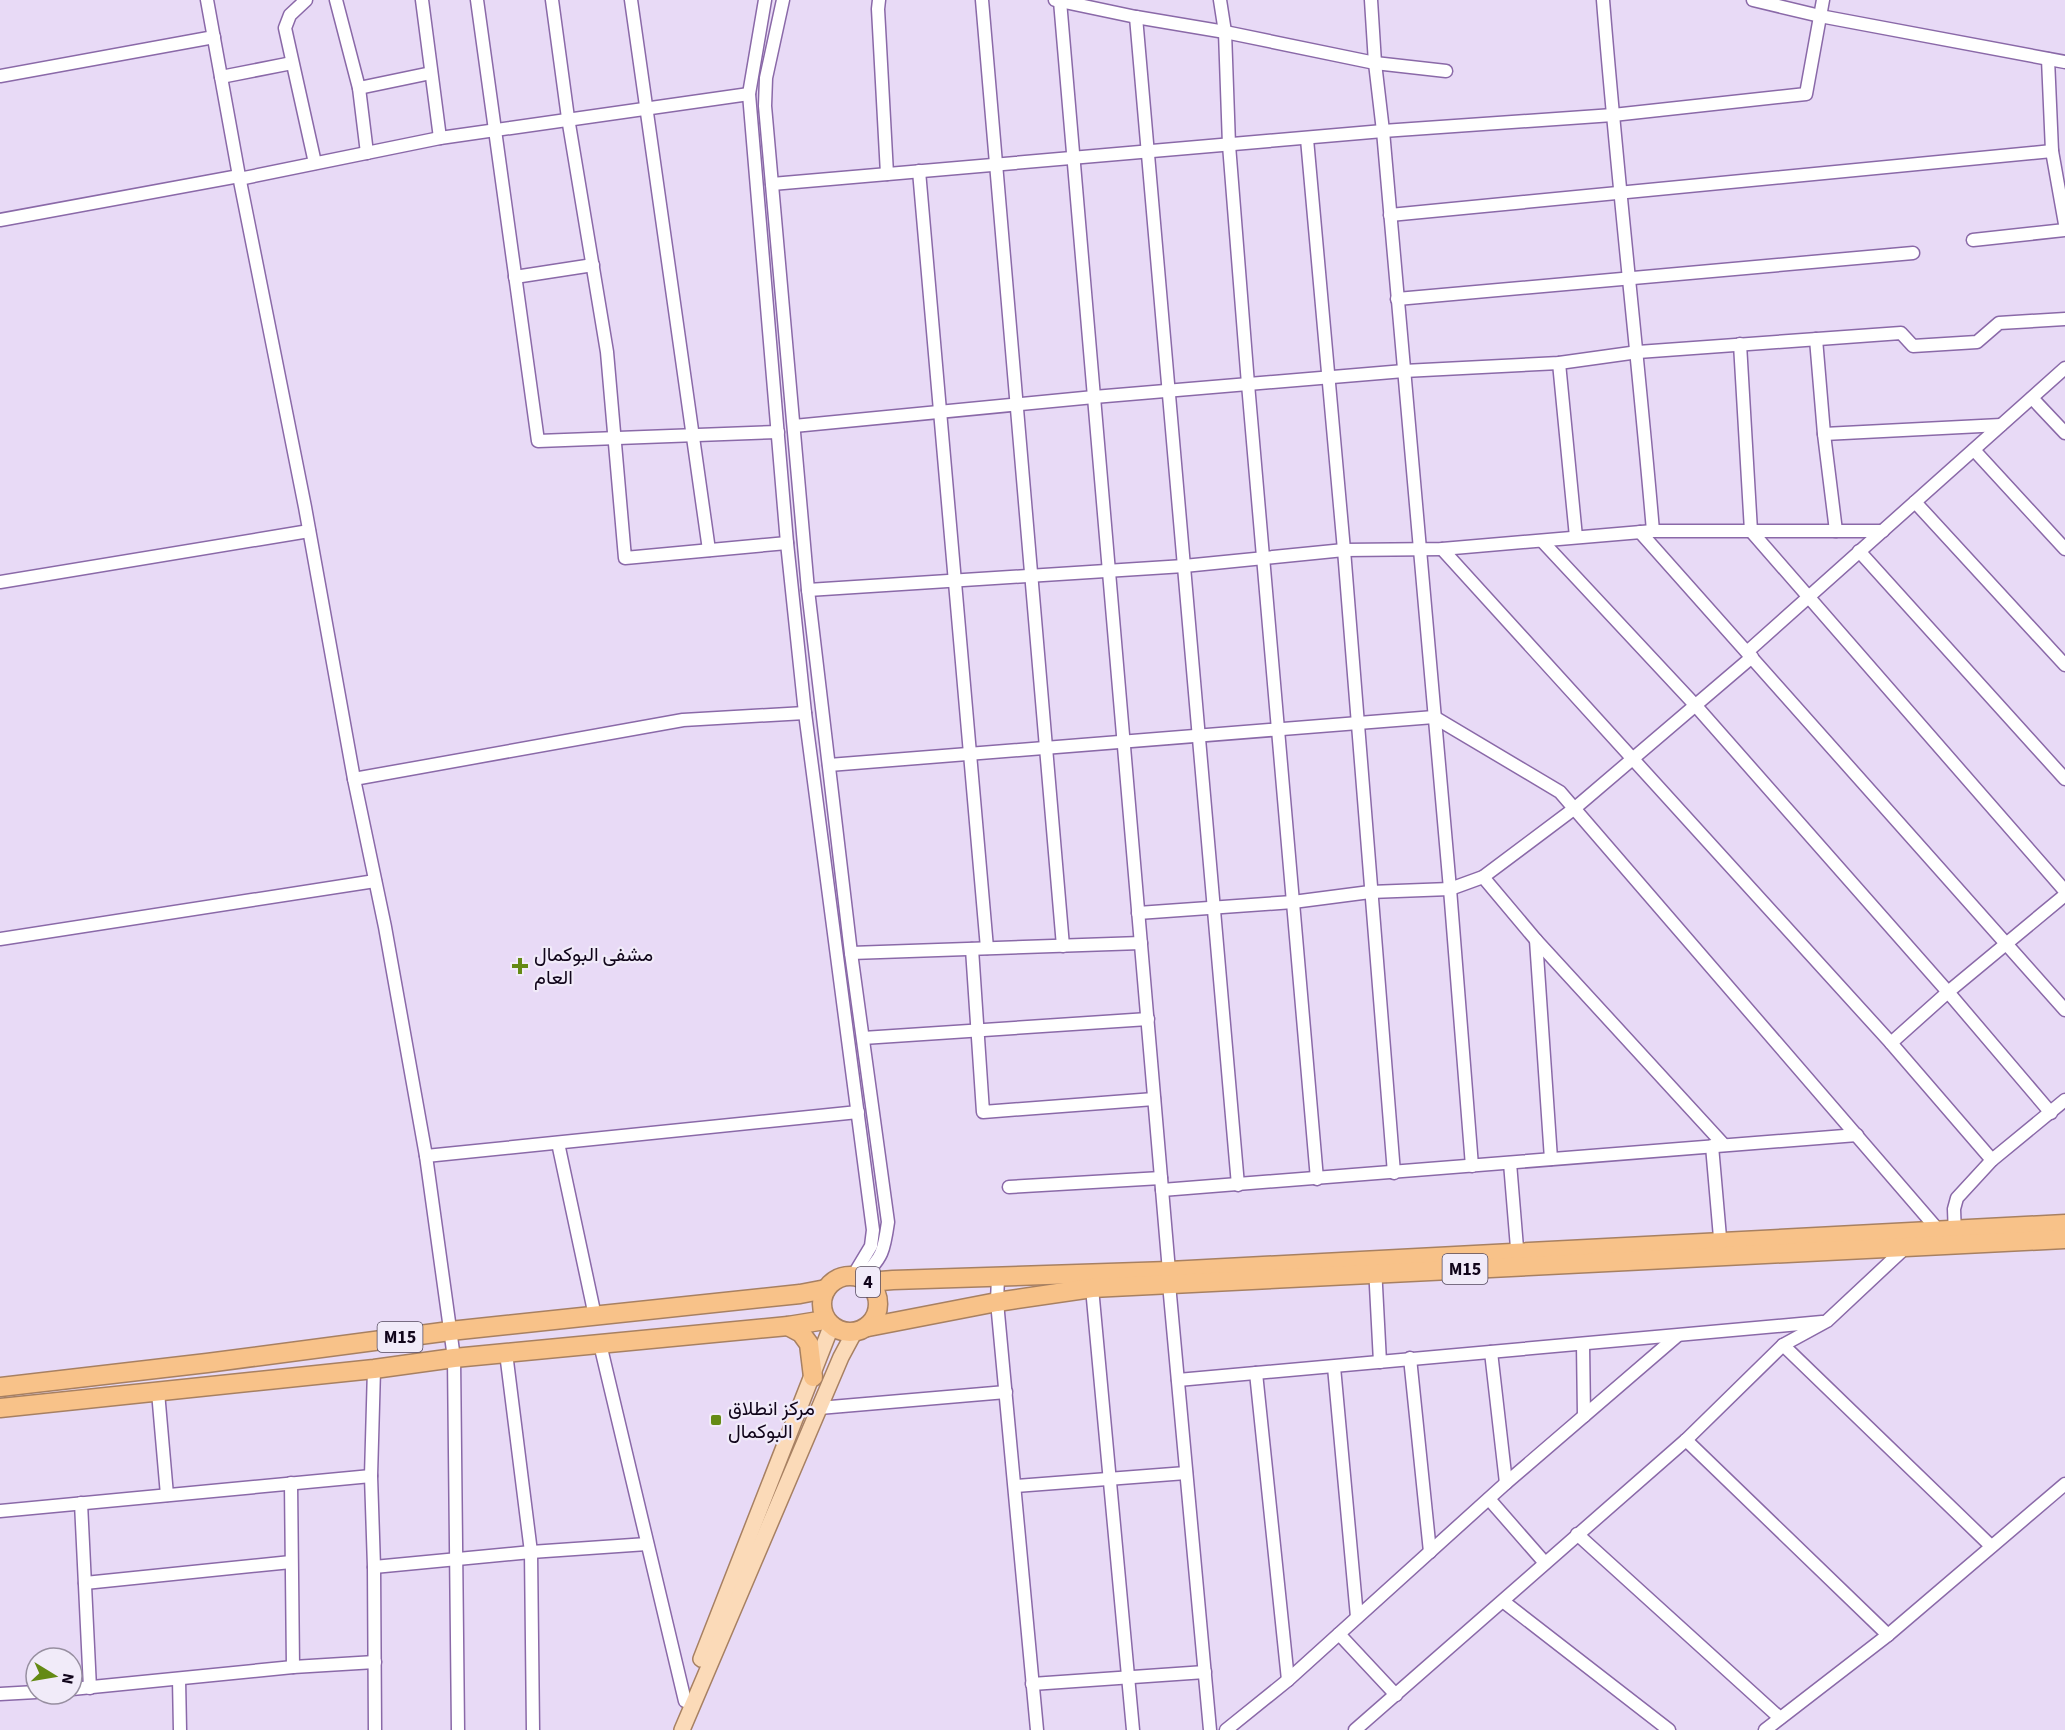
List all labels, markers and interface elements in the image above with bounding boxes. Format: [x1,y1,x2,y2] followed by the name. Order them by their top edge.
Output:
[534,941,653,992] place label: مشفى البوكمال العام
[511,957,529,975] marker: مشفى البوكمال العام
[1442,1254,1488,1284] road number: M15
[856,1267,880,1297] road number: 4
[378,1322,422,1352] road number: M15
[728,1395,815,1446] place label: مركز انطلاق البوكمال
[709,1413,723,1427] marker: مركز انطلاق البوكمال
[24,1646,84,1706] north arrow
[56,1671,80,1686] text: N

